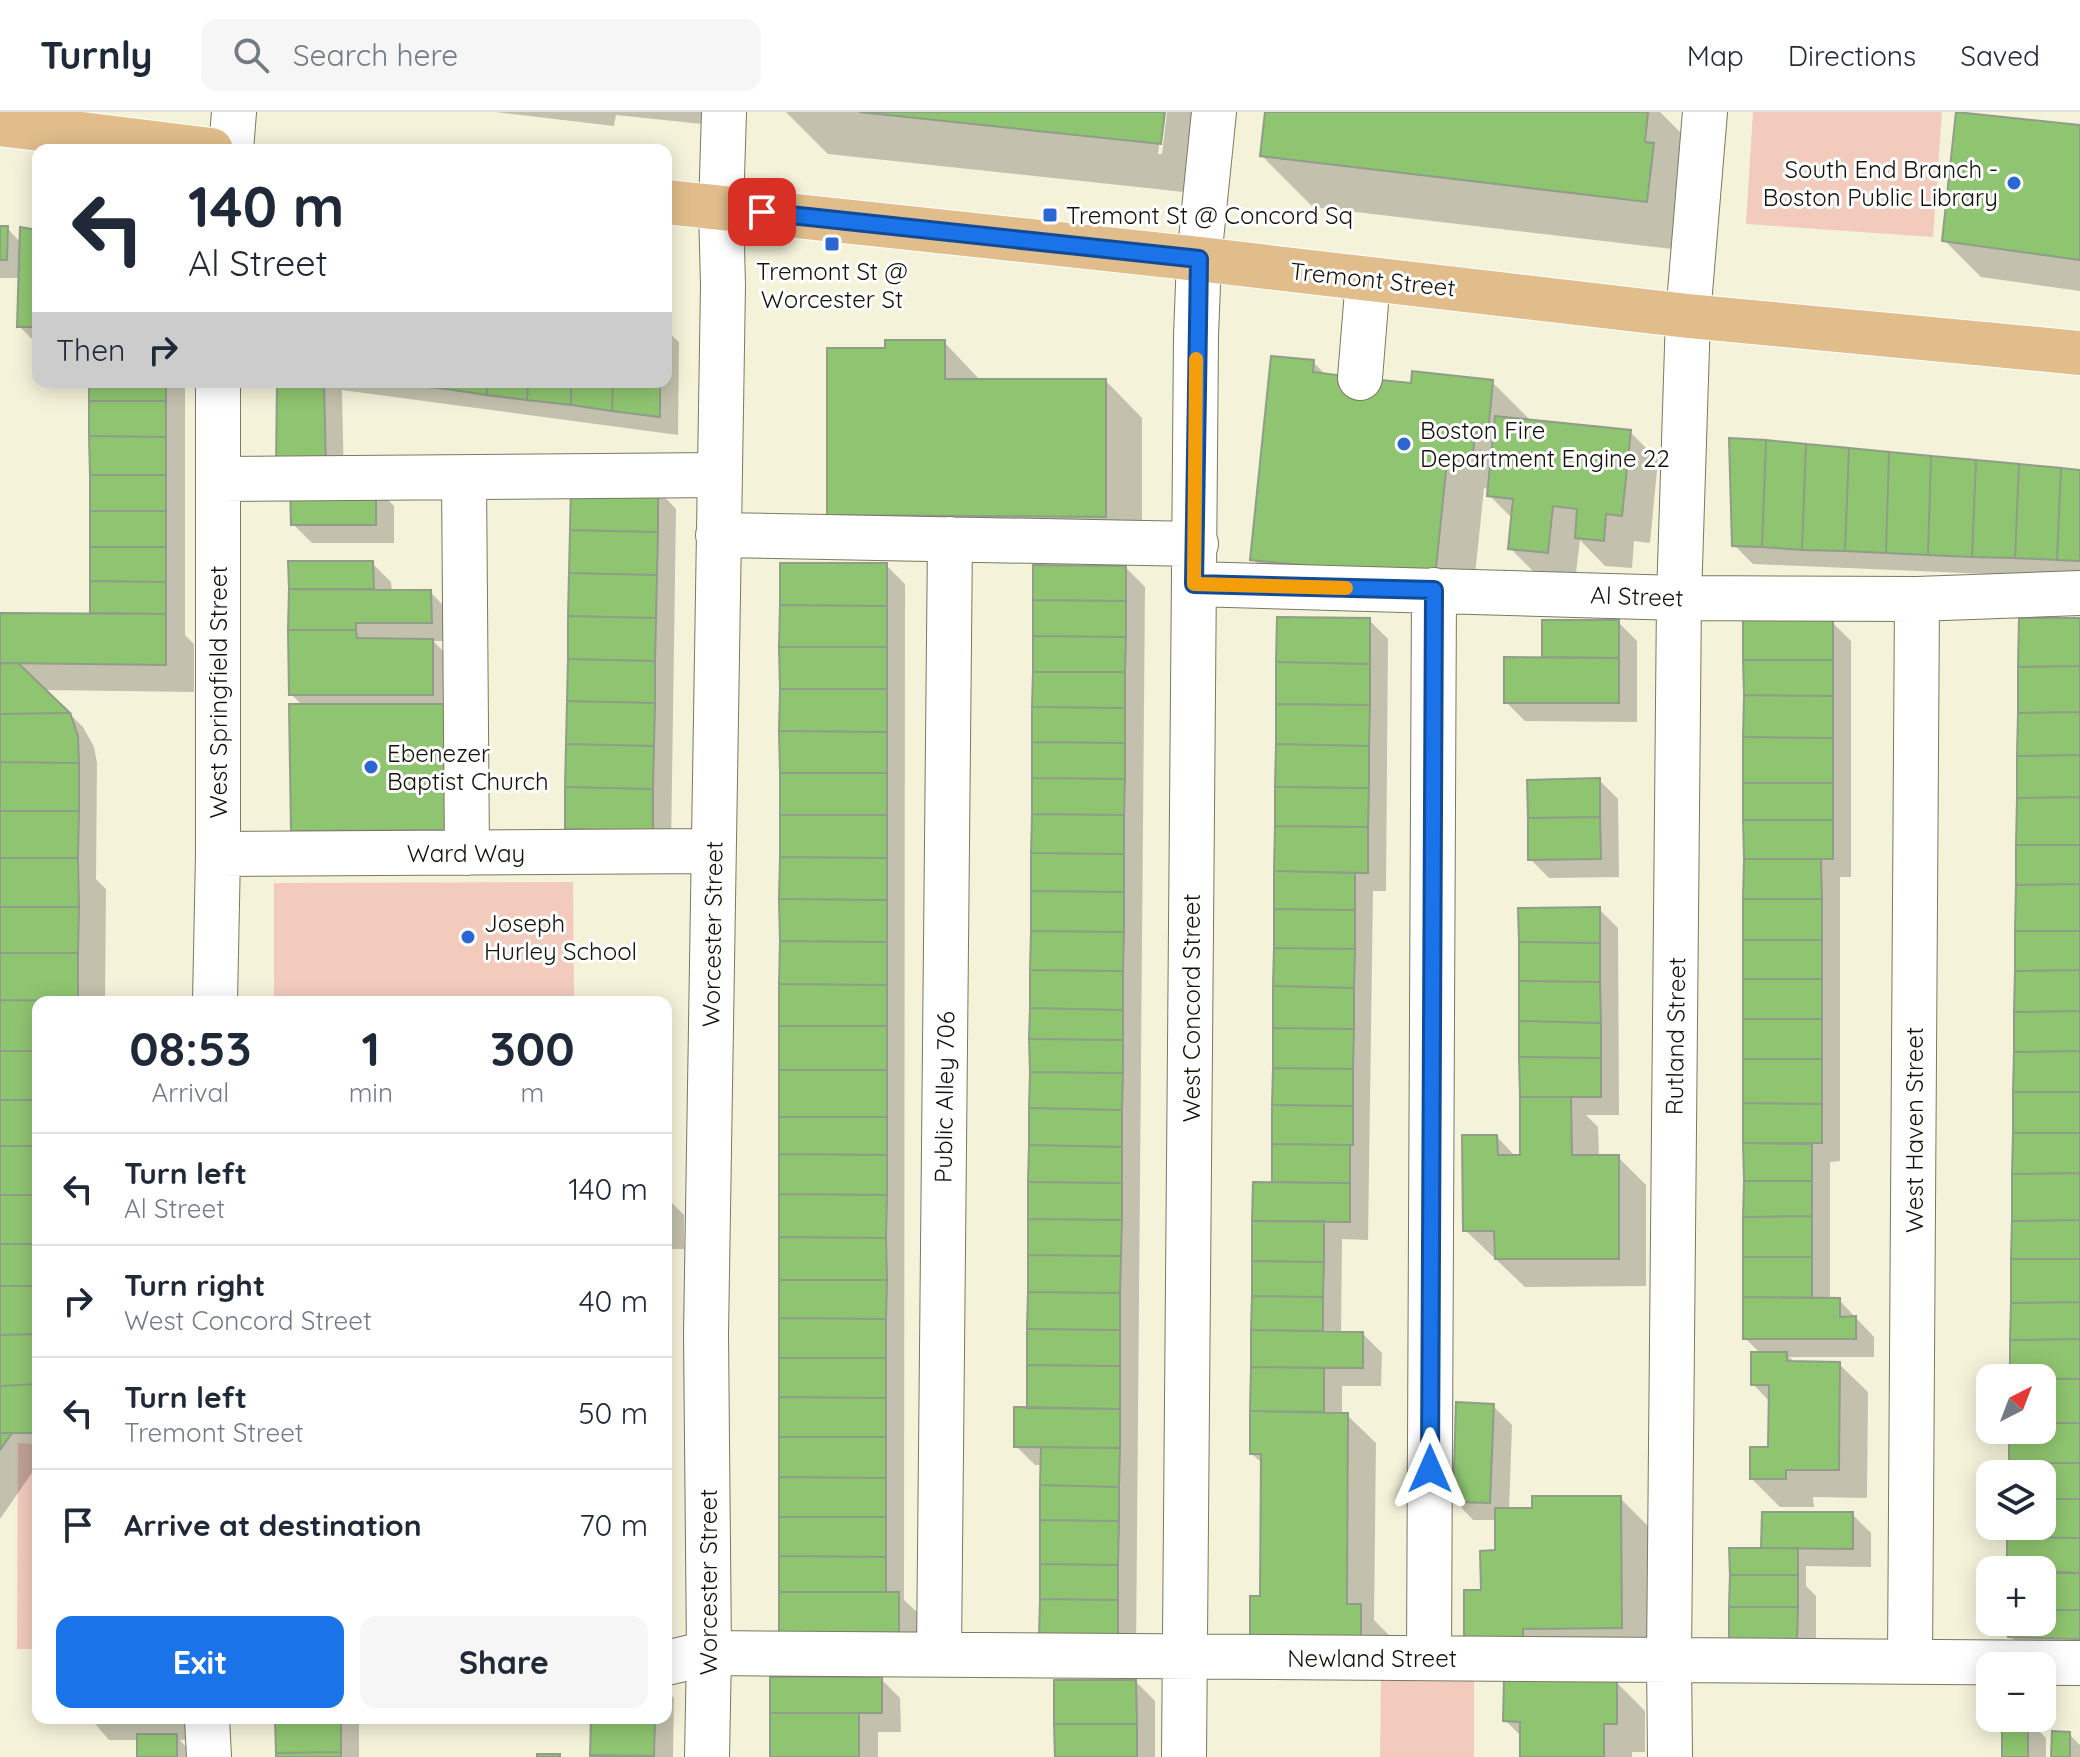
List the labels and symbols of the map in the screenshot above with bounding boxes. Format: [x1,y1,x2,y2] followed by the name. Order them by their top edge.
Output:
[1763,154,1998,212] place label: South End Branch - Boston Public Library
[2005,174,2023,192] marker: South End Branch - Boston Public Library
[728,178,796,246] pin
[1066,200,1353,230] place label: Tremont St @ Concord Sq
[1041,206,1059,224] marker: Tremont St @ Concord Sq
[823,235,841,253] marker: Tremont St @ Worcester St
[1289,255,1457,303] street label: Tremont Street
[756,256,908,314] place label: Tremont St @ Worcester St
[1420,415,1670,473] place label: Boston Fire Department Engine 22
[1395,435,1413,453] marker: Boston Fire Department Engine 22
[203,566,233,818] street label: West Springfield Street
[1590,579,1684,613] street label: Al Street
[387,738,549,796] place label: Ebenezer Baptist Church
[362,758,380,776] marker: Ebenezer Baptist Church
[407,838,525,868] street label: Ward Way
[695,841,729,1027] street label: Worcester Street
[1176,894,1206,1122] street label: West Concord Street
[484,908,637,966] place label: Joseph Hurley School
[459,928,477,946] marker: Joseph Hurley School
[1659,957,1691,1115] street label: Rutland Street
[928,1011,960,1183] street label: Public Alley 706
[1899,1027,1929,1233] street label: West Haven Street
[1976,1364,2056,1444] north arrow
[1388,1427,1472,1511] position arrow
[693,1489,723,1675] street label: Worcester Street
[1287,1643,1457,1673] street label: Newland Street

